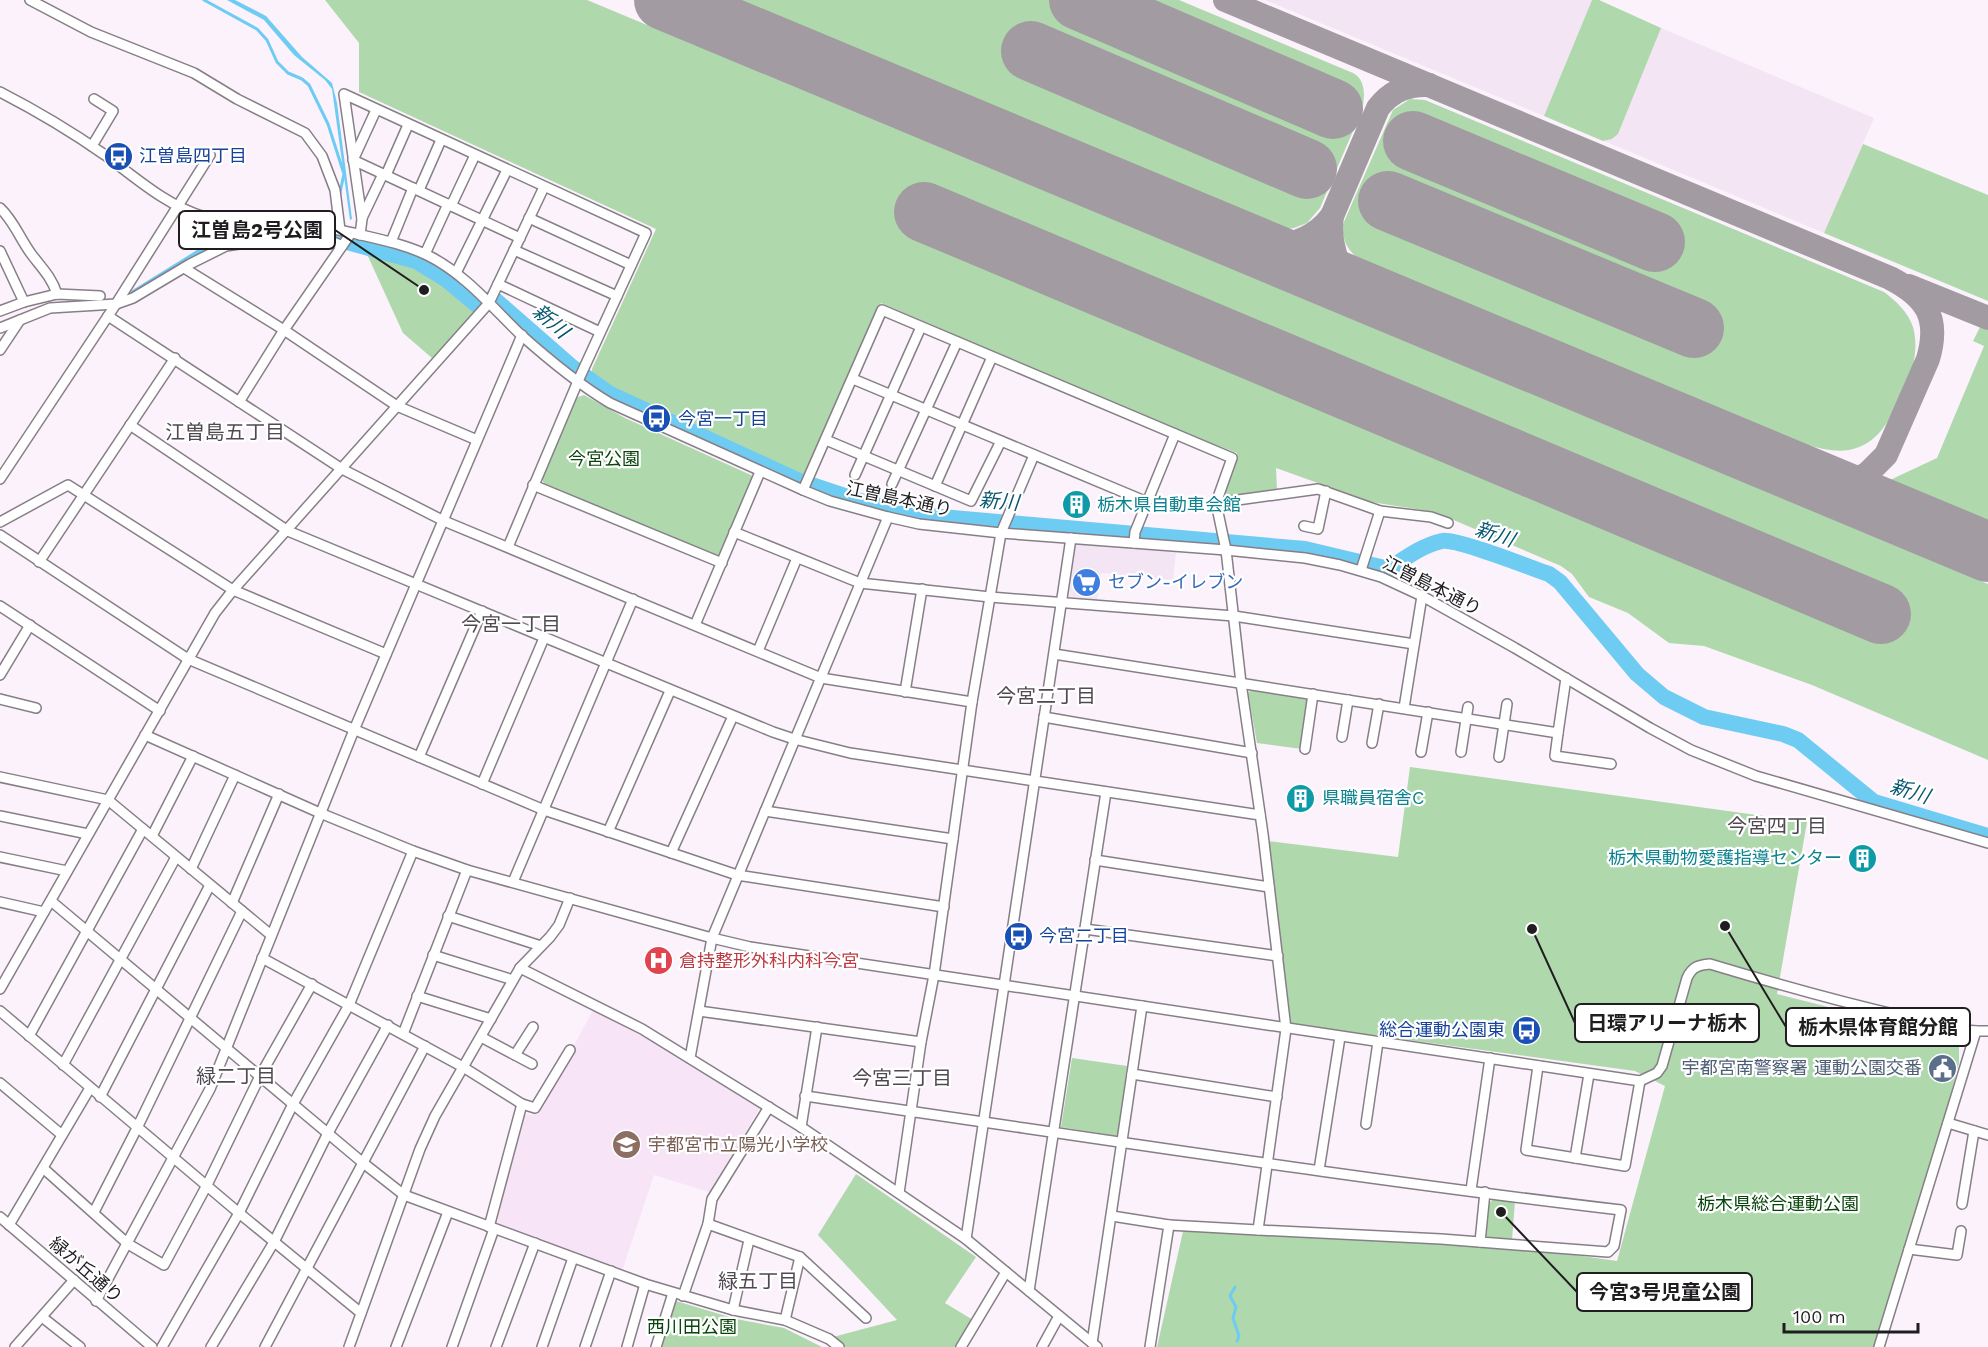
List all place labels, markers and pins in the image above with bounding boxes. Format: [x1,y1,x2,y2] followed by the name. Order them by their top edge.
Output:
[102,140,134,172] bus stop icon: 江曽島四丁目
[139,145,247,166] place label: 江曽島四丁目
[179,211,335,249] callout: 江曽島2号公園
[641,403,673,435] bus stop icon: 今宮一丁目
[678,408,768,429] place label: 今宮一丁目
[1060,489,1092,521] building icon: 栃木県自動車会館
[1097,494,1241,515] place label: 栃木県自動車会館
[1071,566,1103,598] supermarket icon: セブン-イレブン
[1108,571,1243,592] place label: セブン-イレブン
[1285,782,1317,814] building icon: 県職員宿舎C
[1322,787,1424,808] place label: 県職員宿舎C
[1847,842,1879,874] building icon: 栃木県動物愛護指導センター
[1608,847,1842,868] place label: 栃木県動物愛護指導センター
[1002,920,1034,952] bus stop icon: 今宮二丁目
[1039,925,1129,946] place label: 今宮二丁目
[642,945,674,977] hospital icon: 倉持整形外科内科今宮
[679,950,859,971] place label: 倉持整形外科内科今宮
[1575,1004,1759,1042] callout: 日環アリーナ栃木
[1786,1008,1970,1046] callout: 栃木県体育館分館
[1510,1014,1542,1046] bus stop icon: 総合運動公園東
[1379,1019,1505,1040] place label: 総合運動公園東
[1927,1052,1959,1084] public building icon: 宇都宮南警察署 運動公園交番
[1682,1057,1922,1078] place label: 宇都宮南警察署 運動公園交番
[611,1129,643,1161] school or university icon: 宇都宮市立陽光小学校
[648,1134,828,1155] place label: 宇都宮市立陽光小学校
[1577,1273,1752,1311] callout: 今宮3号児童公園

